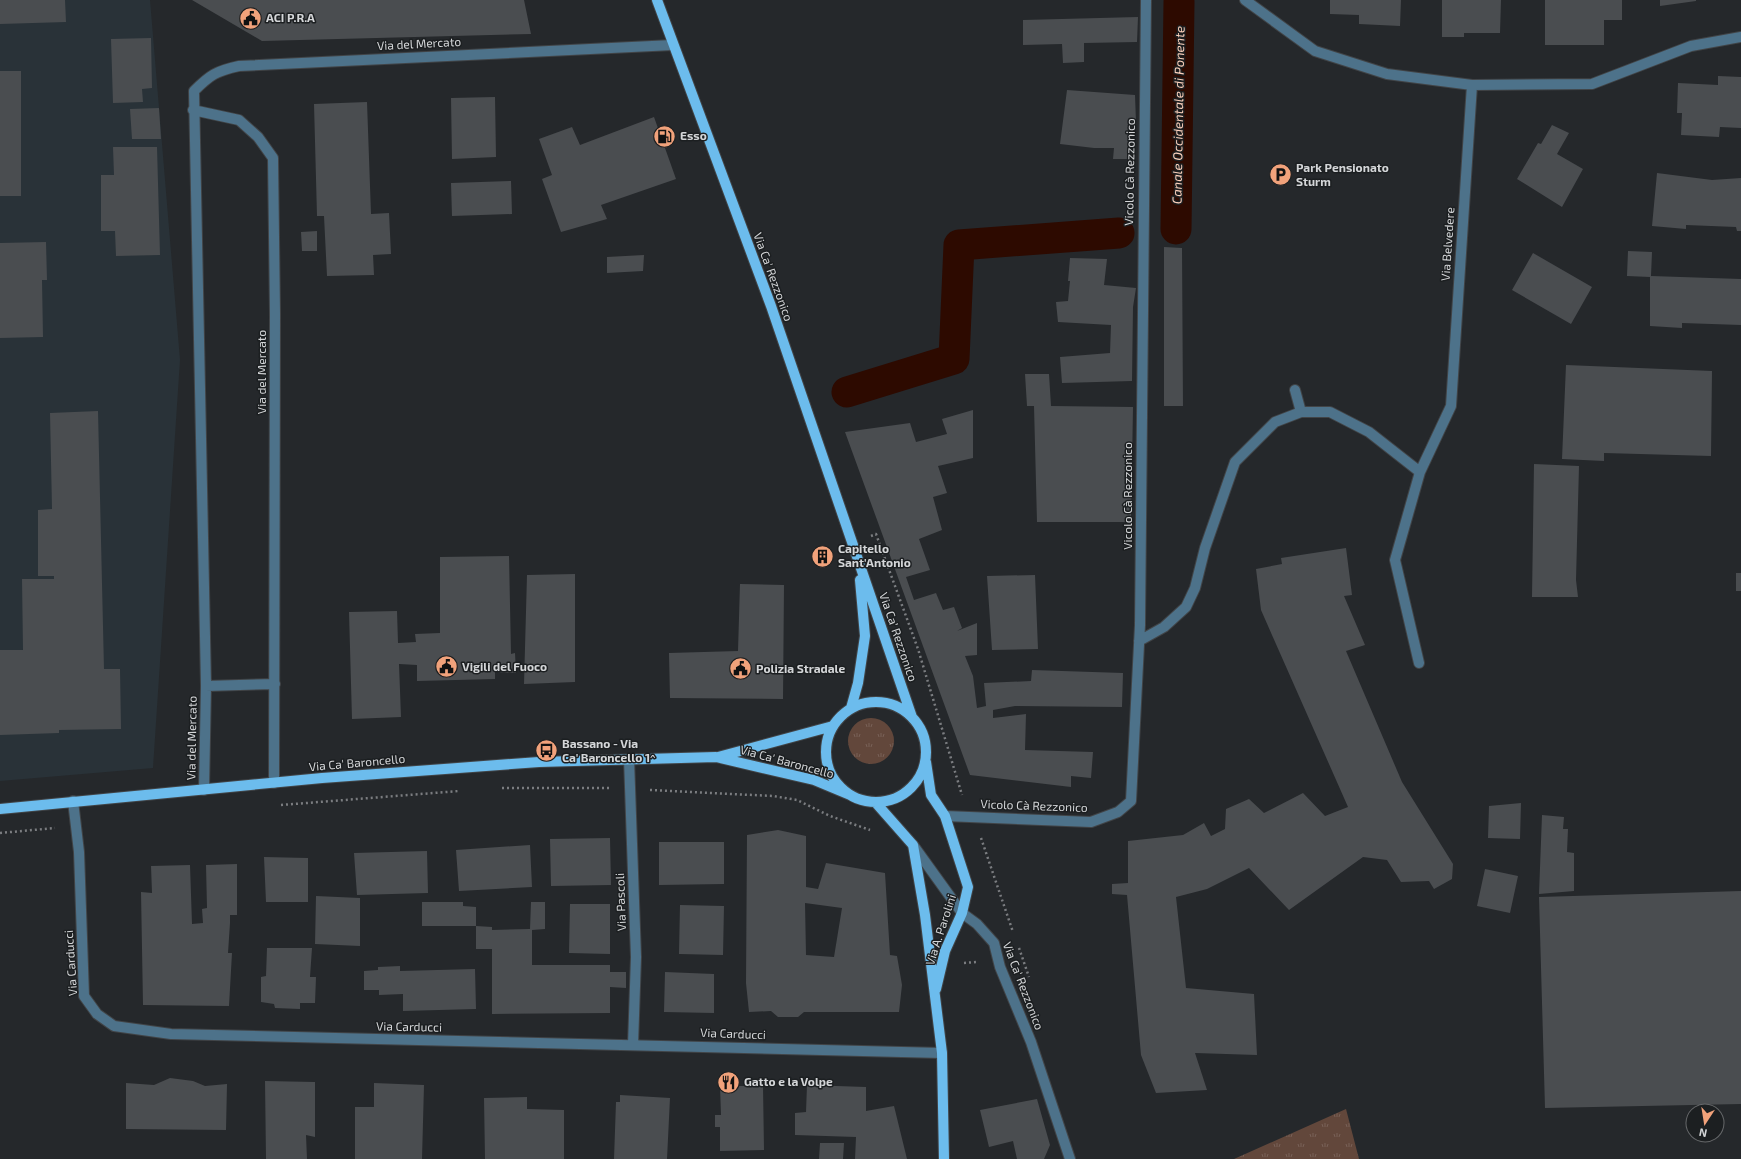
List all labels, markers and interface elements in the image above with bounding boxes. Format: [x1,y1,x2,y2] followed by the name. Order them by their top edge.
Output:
[237,5,263,31] public building icon: ACI P.R.A
[266,10,315,24] place label: ACI P.R.A
[1168,26,1188,204] water label: Canale Occidentale di Ponente
[376,34,462,52] street label: Via del Mercato
[1121,118,1137,226] street label: Vicolo Cà Rezzonico
[652,123,678,149] fuel station icon: Esso
[680,128,707,142] place label: Esso
[1296,160,1389,188] place label: Park Pensionato Sturm
[1268,162,1294,188] parking icon: Park Pensionato Sturm
[1437,207,1457,281] street label: Via Belvedere
[751,230,797,323] street label: Via Ca' Rezzonico
[254,330,268,414] street label: Via del Mercato
[1120,442,1134,550] street label: Vicolo Cà Rezzonico
[838,541,911,569] place label: Capitello Sant'Antonio
[809,543,835,569] building icon: Capitello Sant'Antonio
[877,590,921,683] street label: Via Ca' Rezzonico
[434,654,460,680] public building icon: Vigili del Fuoco
[727,656,753,682] public building icon: Polizia Stradale
[462,659,547,673] place label: Vigili del Fuoco
[756,661,846,675] place label: Polizia Stradale
[183,696,199,780] street label: Via del Mercato
[562,736,656,764] place label: Bassano - Via Ca' Baroncello 1^
[534,738,560,764] bus stop icon: Bassano - Via Ca' Baroncello 1^
[739,742,836,780] street label: Via Ca' Baroncello
[308,751,406,773] street label: Via Ca' Baroncello
[980,796,1088,814] street label: Vicolo Cà Rezzonico
[612,873,628,931] street label: Via Pascoli
[922,892,958,967] street label: Via A. Parolini
[61,930,79,996] street label: Via Carducci
[1001,940,1047,1032] street label: Via Ca' Rezzonico
[376,1018,442,1034] street label: Via Carducci
[700,1025,766,1041] street label: Via Carducci
[715,1069,741,1095] restaurant icon: Gatto e la Volpe
[744,1074,833,1088] place label: Gatto e la Volpe
[1685,1103,1725,1143] north arrow
[1698,1126,1708,1140] text: N

